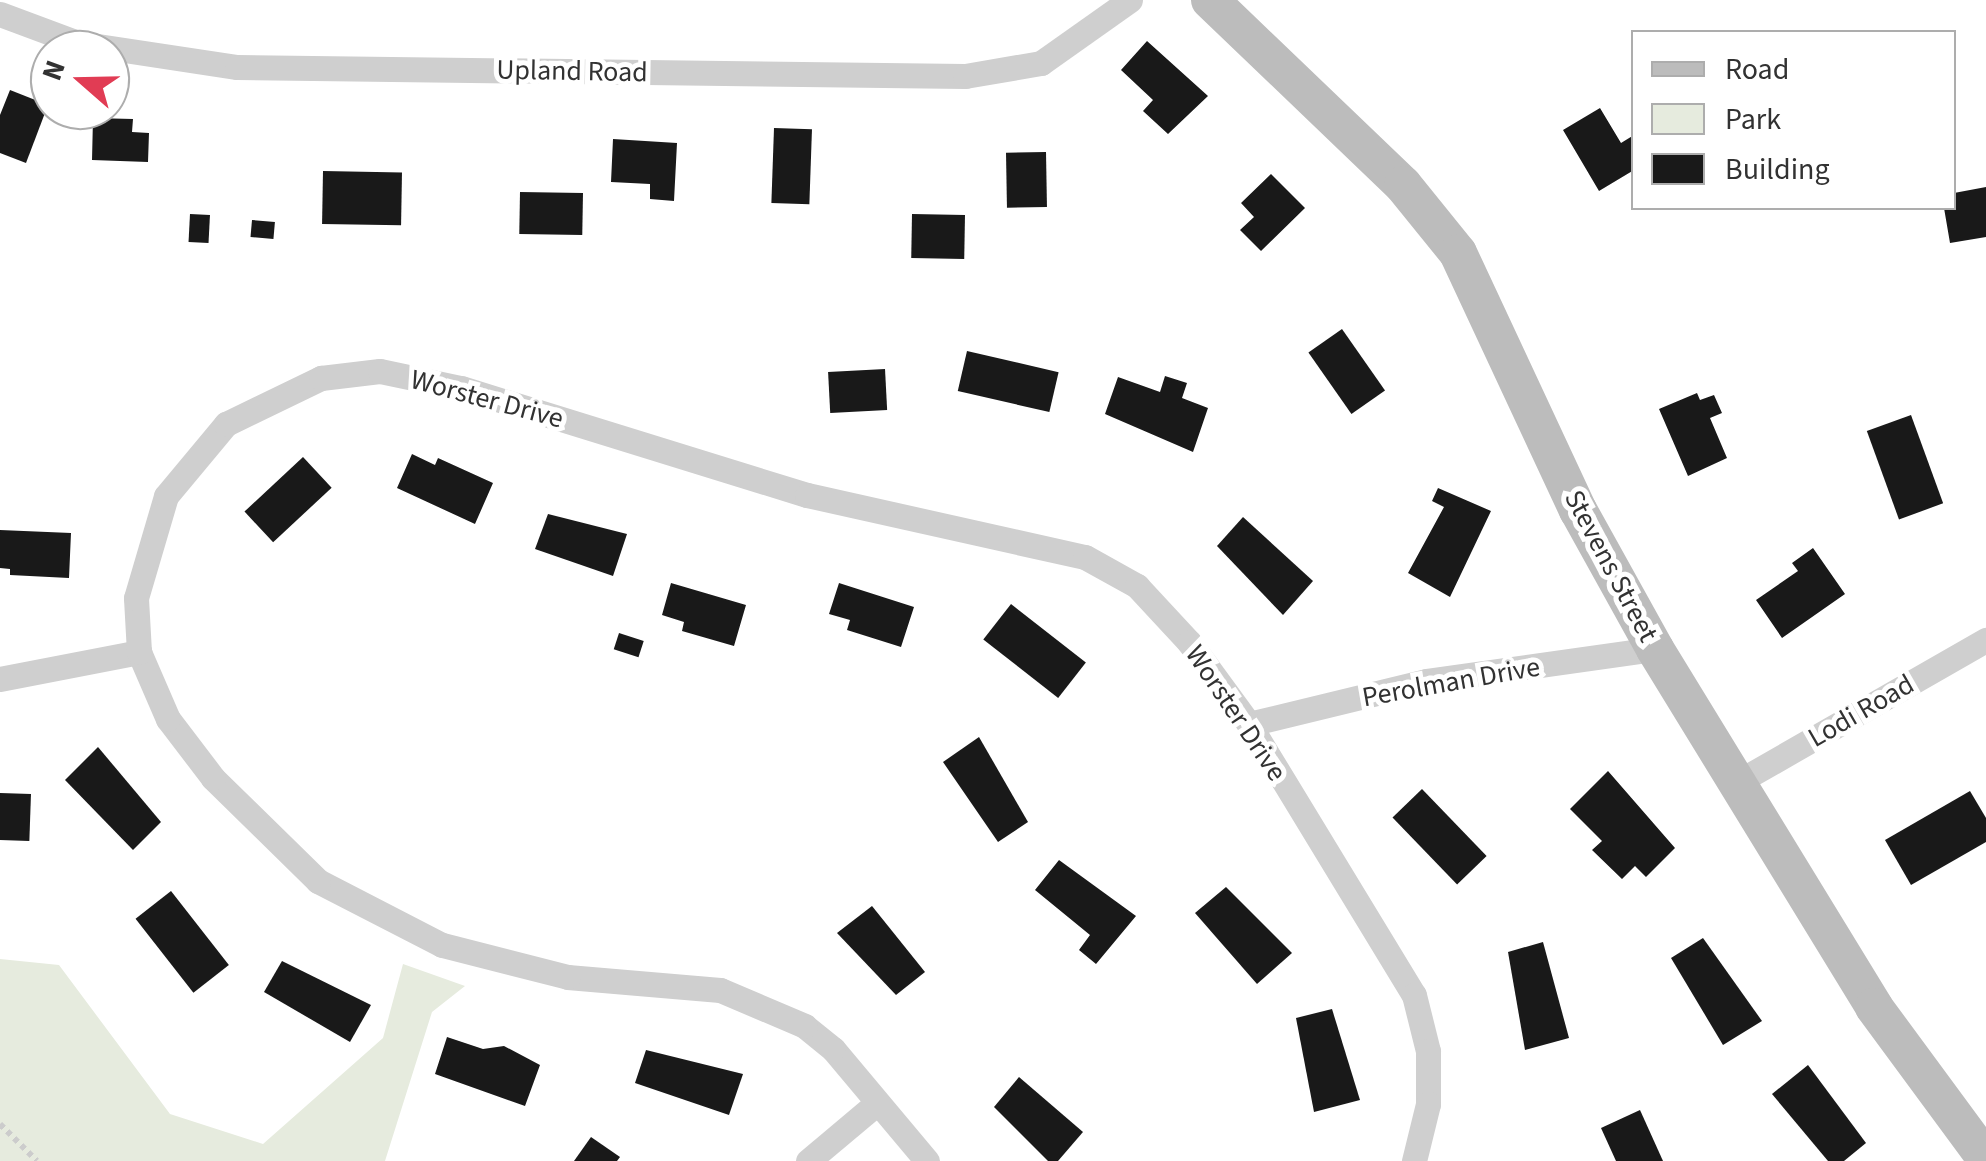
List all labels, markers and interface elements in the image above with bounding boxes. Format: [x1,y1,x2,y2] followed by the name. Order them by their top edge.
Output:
[30,30,130,130] north arrow
[1631,30,1956,210] legend
[1725,48,1789,91] text: Road
[496,53,648,89] street label: Upland Road
[32,55,76,86] text: N
[1725,98,1781,141] text: Park
[1725,148,1830,191] text: Building
[407,362,567,436] street label: Worster Drive
[1557,484,1665,648] street label: Stevens Street
[1178,639,1294,787] street label: Worster Drive
[1360,650,1542,714] street label: Perolman Drive
[1802,667,1920,755] street label: Lodi Road

